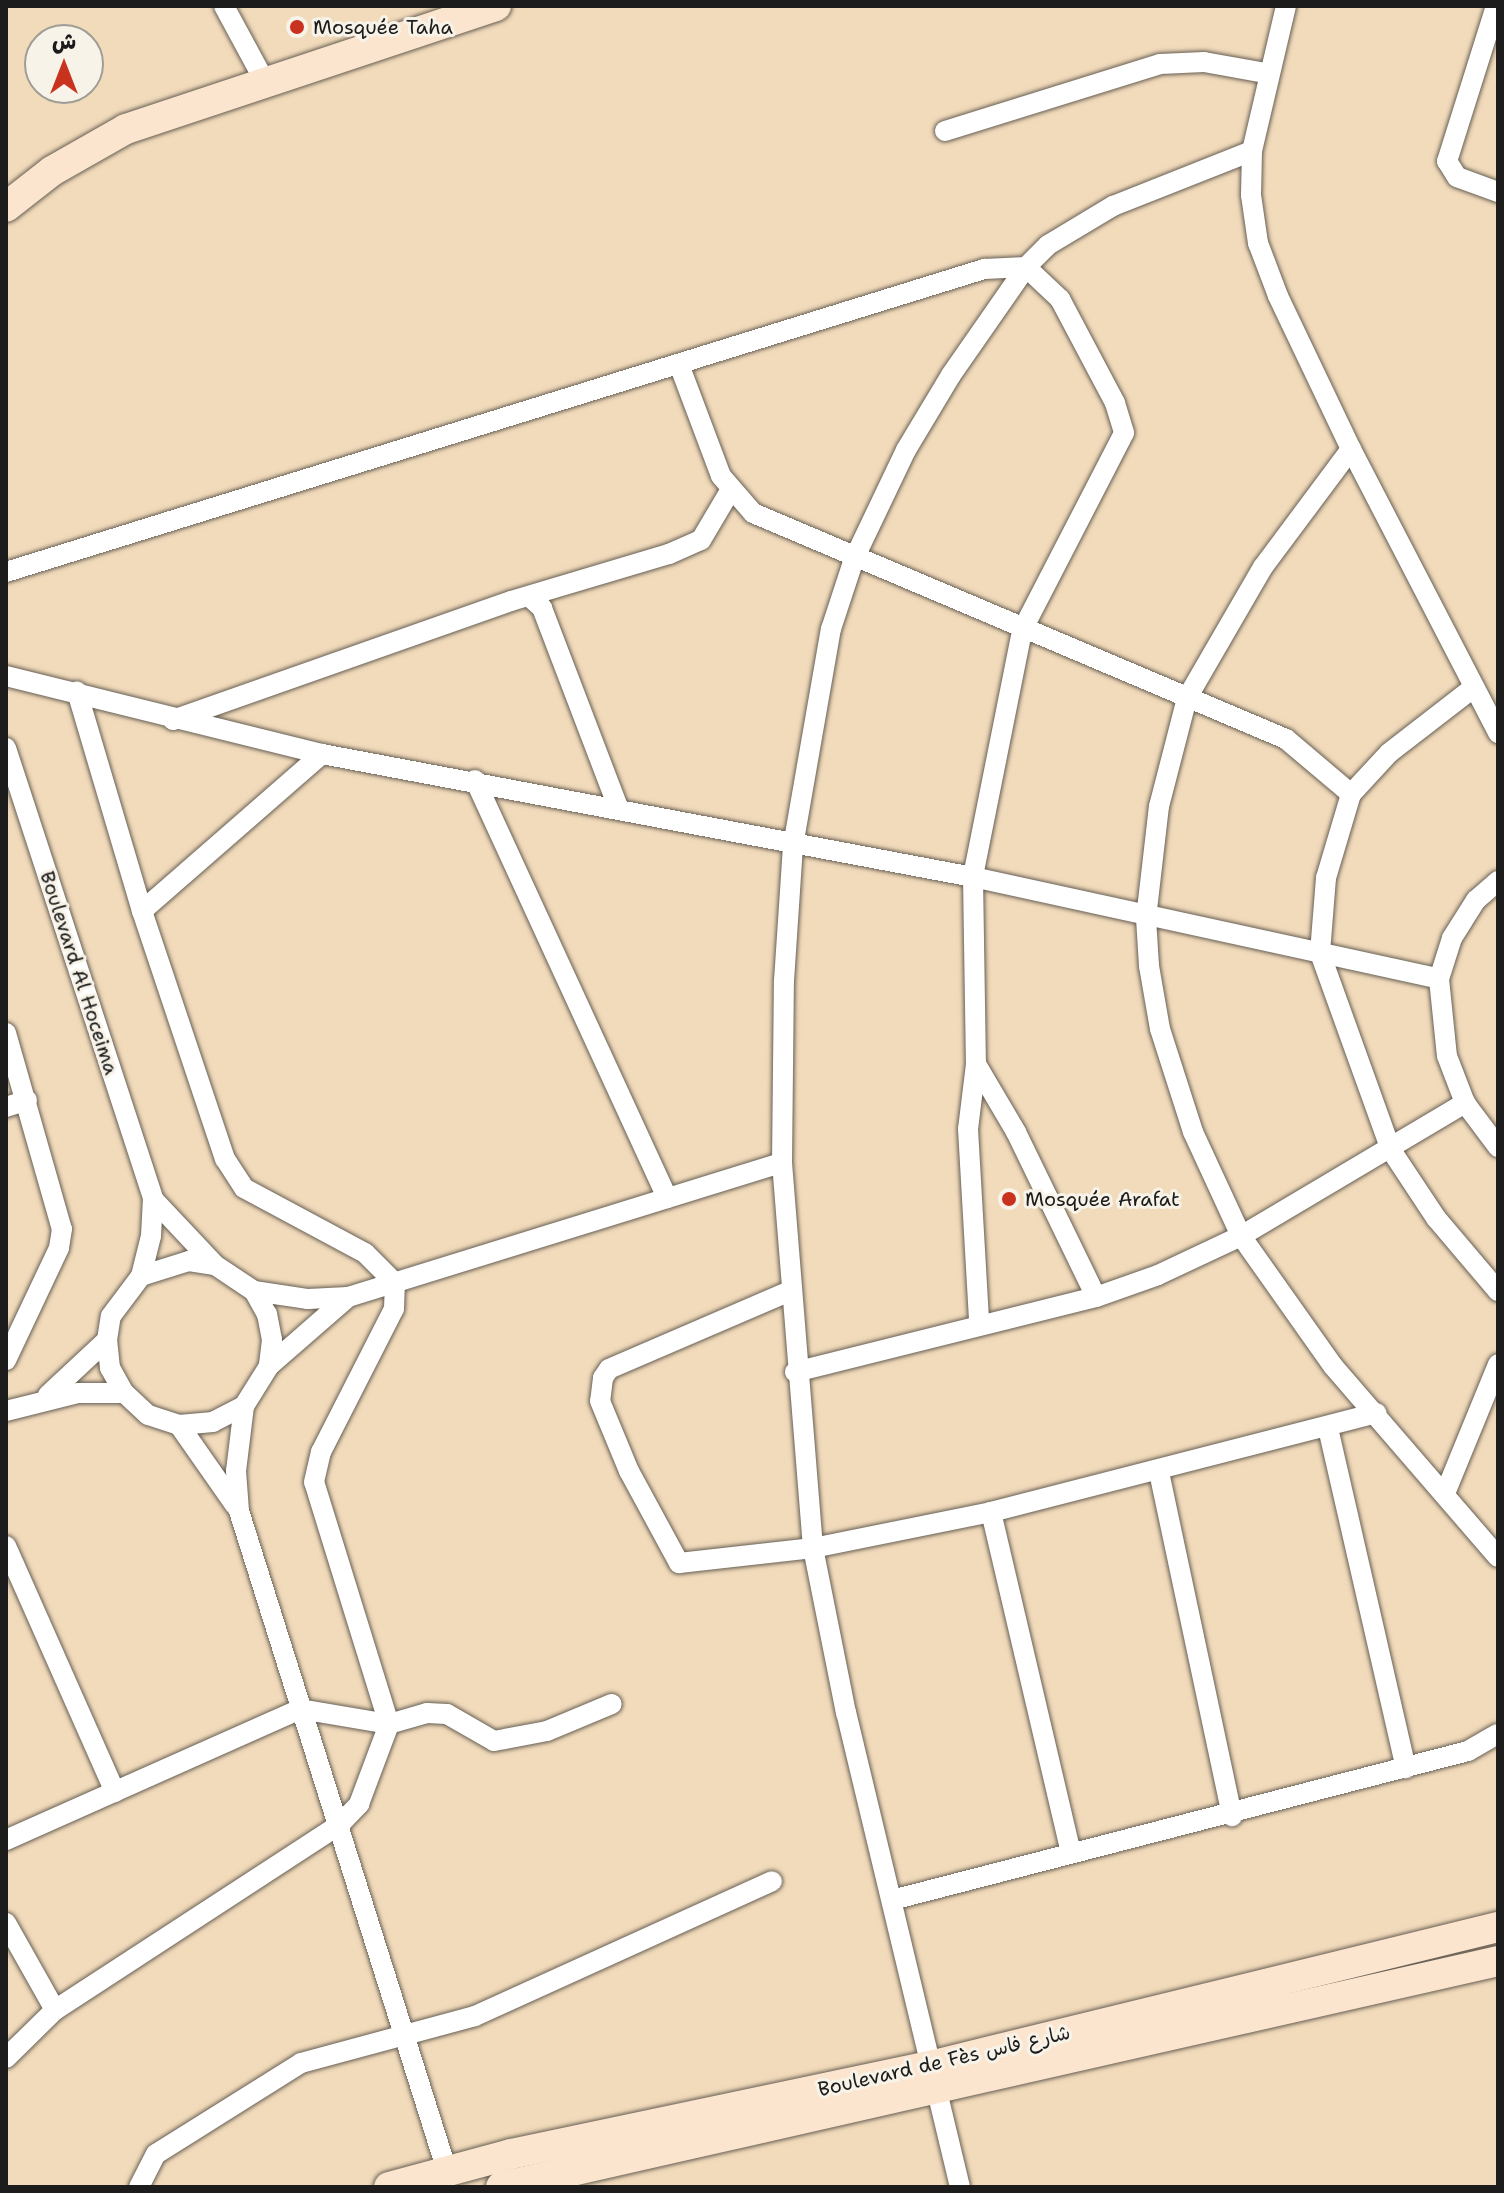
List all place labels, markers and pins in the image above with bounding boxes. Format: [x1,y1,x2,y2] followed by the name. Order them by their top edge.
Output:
[313,15,453,39] place label: Mosquée Taha
[288,18,306,36] marker: Mosquée Taha
[1025,1187,1180,1211] place label: Mosquée Arafat
[1000,1190,1018,1208] marker: Mosquée Arafat

